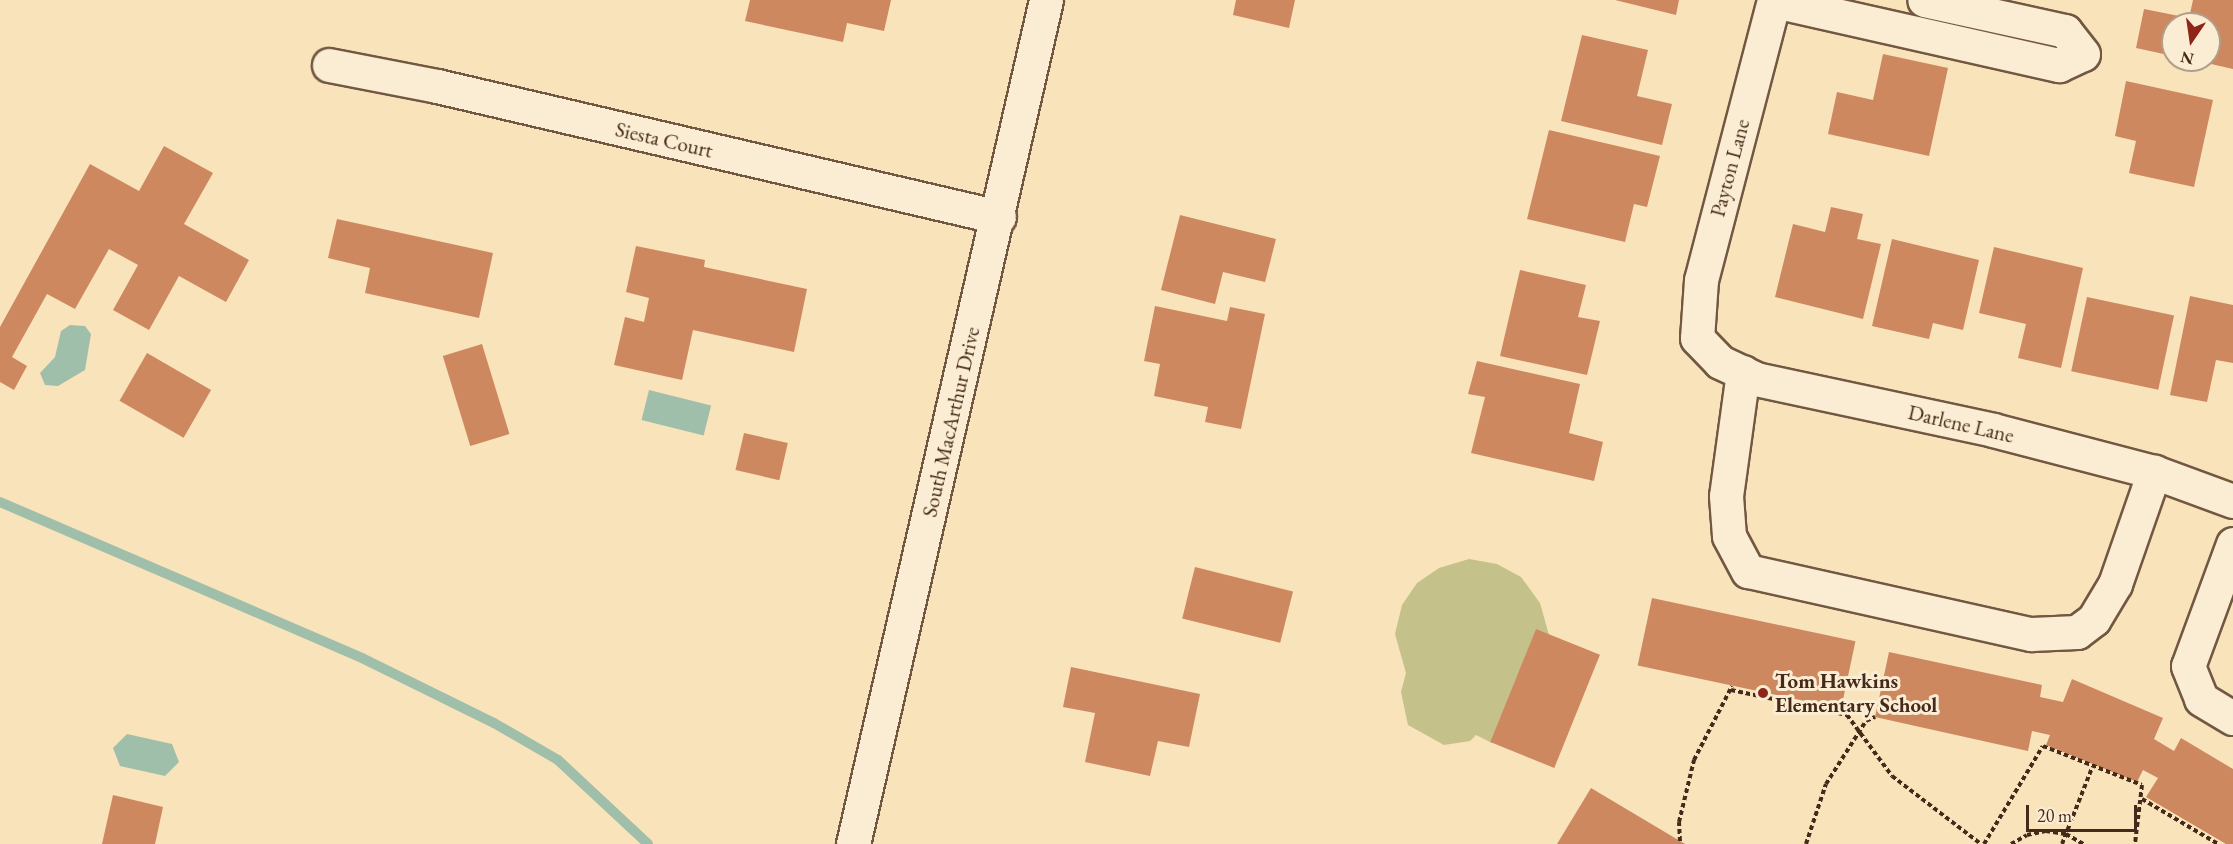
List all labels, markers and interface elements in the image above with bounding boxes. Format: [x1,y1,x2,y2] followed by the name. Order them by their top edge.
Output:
[2161,12,2221,72] north arrow
[2179,46,2196,70] text: N
[1705,116,1755,220] street label: Payton Lane
[613,117,715,163] street label: Siesta Court
[917,324,985,520] street label: South MacArthur Drive
[1906,400,2016,448] street label: Darlene Lane
[1775,668,1937,718] place label: Tom Hawkins Elementary School
[1756,686,1770,700] marker: Tom Hawkins Elementary School
[2029,793,2140,831] scale bar
[2037,804,2072,827] text: 20 m

